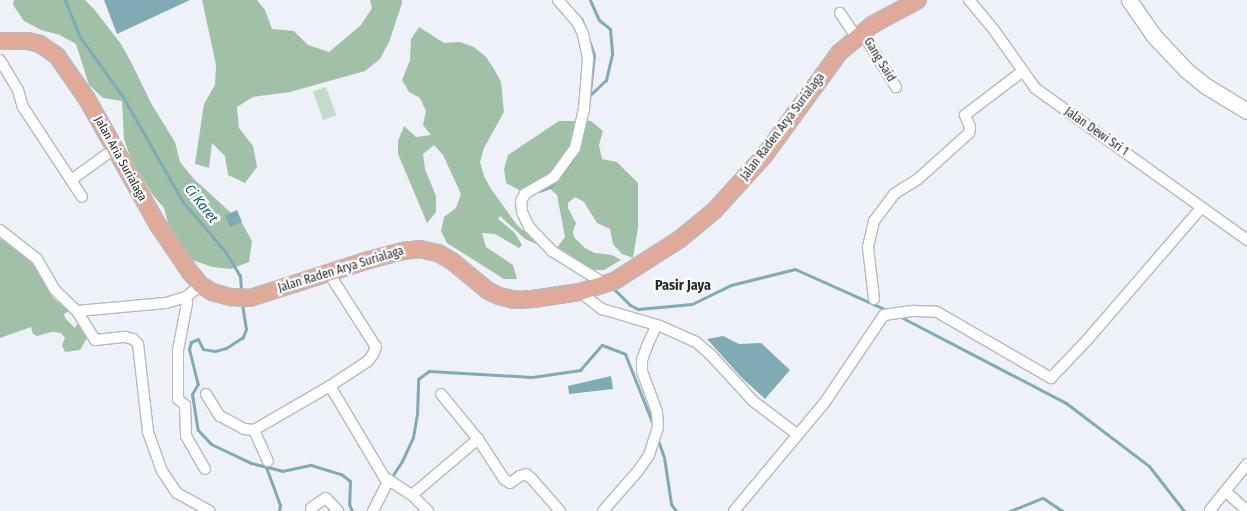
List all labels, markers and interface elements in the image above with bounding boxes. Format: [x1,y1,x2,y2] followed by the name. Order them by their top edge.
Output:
[860,35,898,85] street label: Gang Said
[738,70,828,184] street label: Jalan Raden Arya Surialaga
[1061,105,1131,159] street label: Jalan Dewi Sri 1
[91,114,149,204] street label: Jalan Aria Surialaga
[181,181,221,227] water label: Ci Karet
[276,244,406,296] street label: Jalan Raden Arya Surialaga
[655,278,711,294] district label: Pasir Jaya

